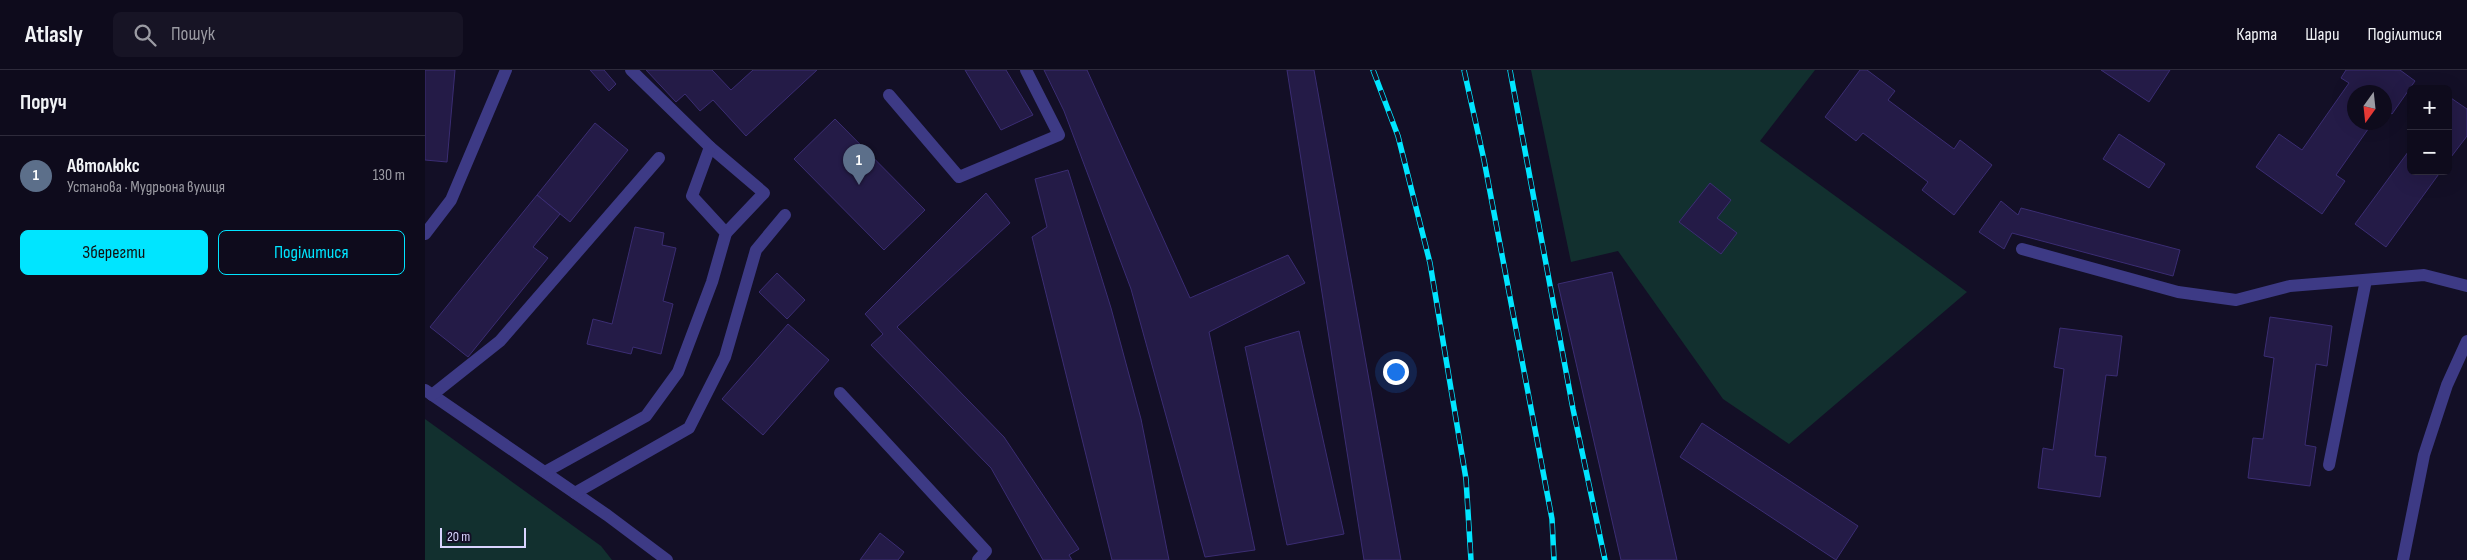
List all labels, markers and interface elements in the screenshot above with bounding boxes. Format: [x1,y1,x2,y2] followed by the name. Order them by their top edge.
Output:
[113,12,463,57] search box
[25,20,83,49] text: Atlasly
[131,21,159,49] icon: search
[171,23,215,46] text: Пошук
[2236,24,2277,45] text: Карта
[2305,24,2339,45] text: Шари
[2367,24,2442,45] text: Поділитися
[2347,85,2392,130] north arrow
[2407,85,2452,175] map controls
[2407,85,2452,130] button: +
[20,90,67,115] text: Поруч
[2407,130,2452,175] button: −
[843,144,875,185] pin: 1
[67,155,140,178] text: Автолюкс
[33,166,39,185] text: 1
[373,166,405,185] text: 130 m
[67,178,225,197] text: Установа · Мудрьона вулиця
[20,230,208,275] button: Зберегти
[218,230,405,275] button: Поділитися
[1383,359,1409,385] your location
[440,525,526,548] scale bar
[447,528,470,545] text: 20 m

